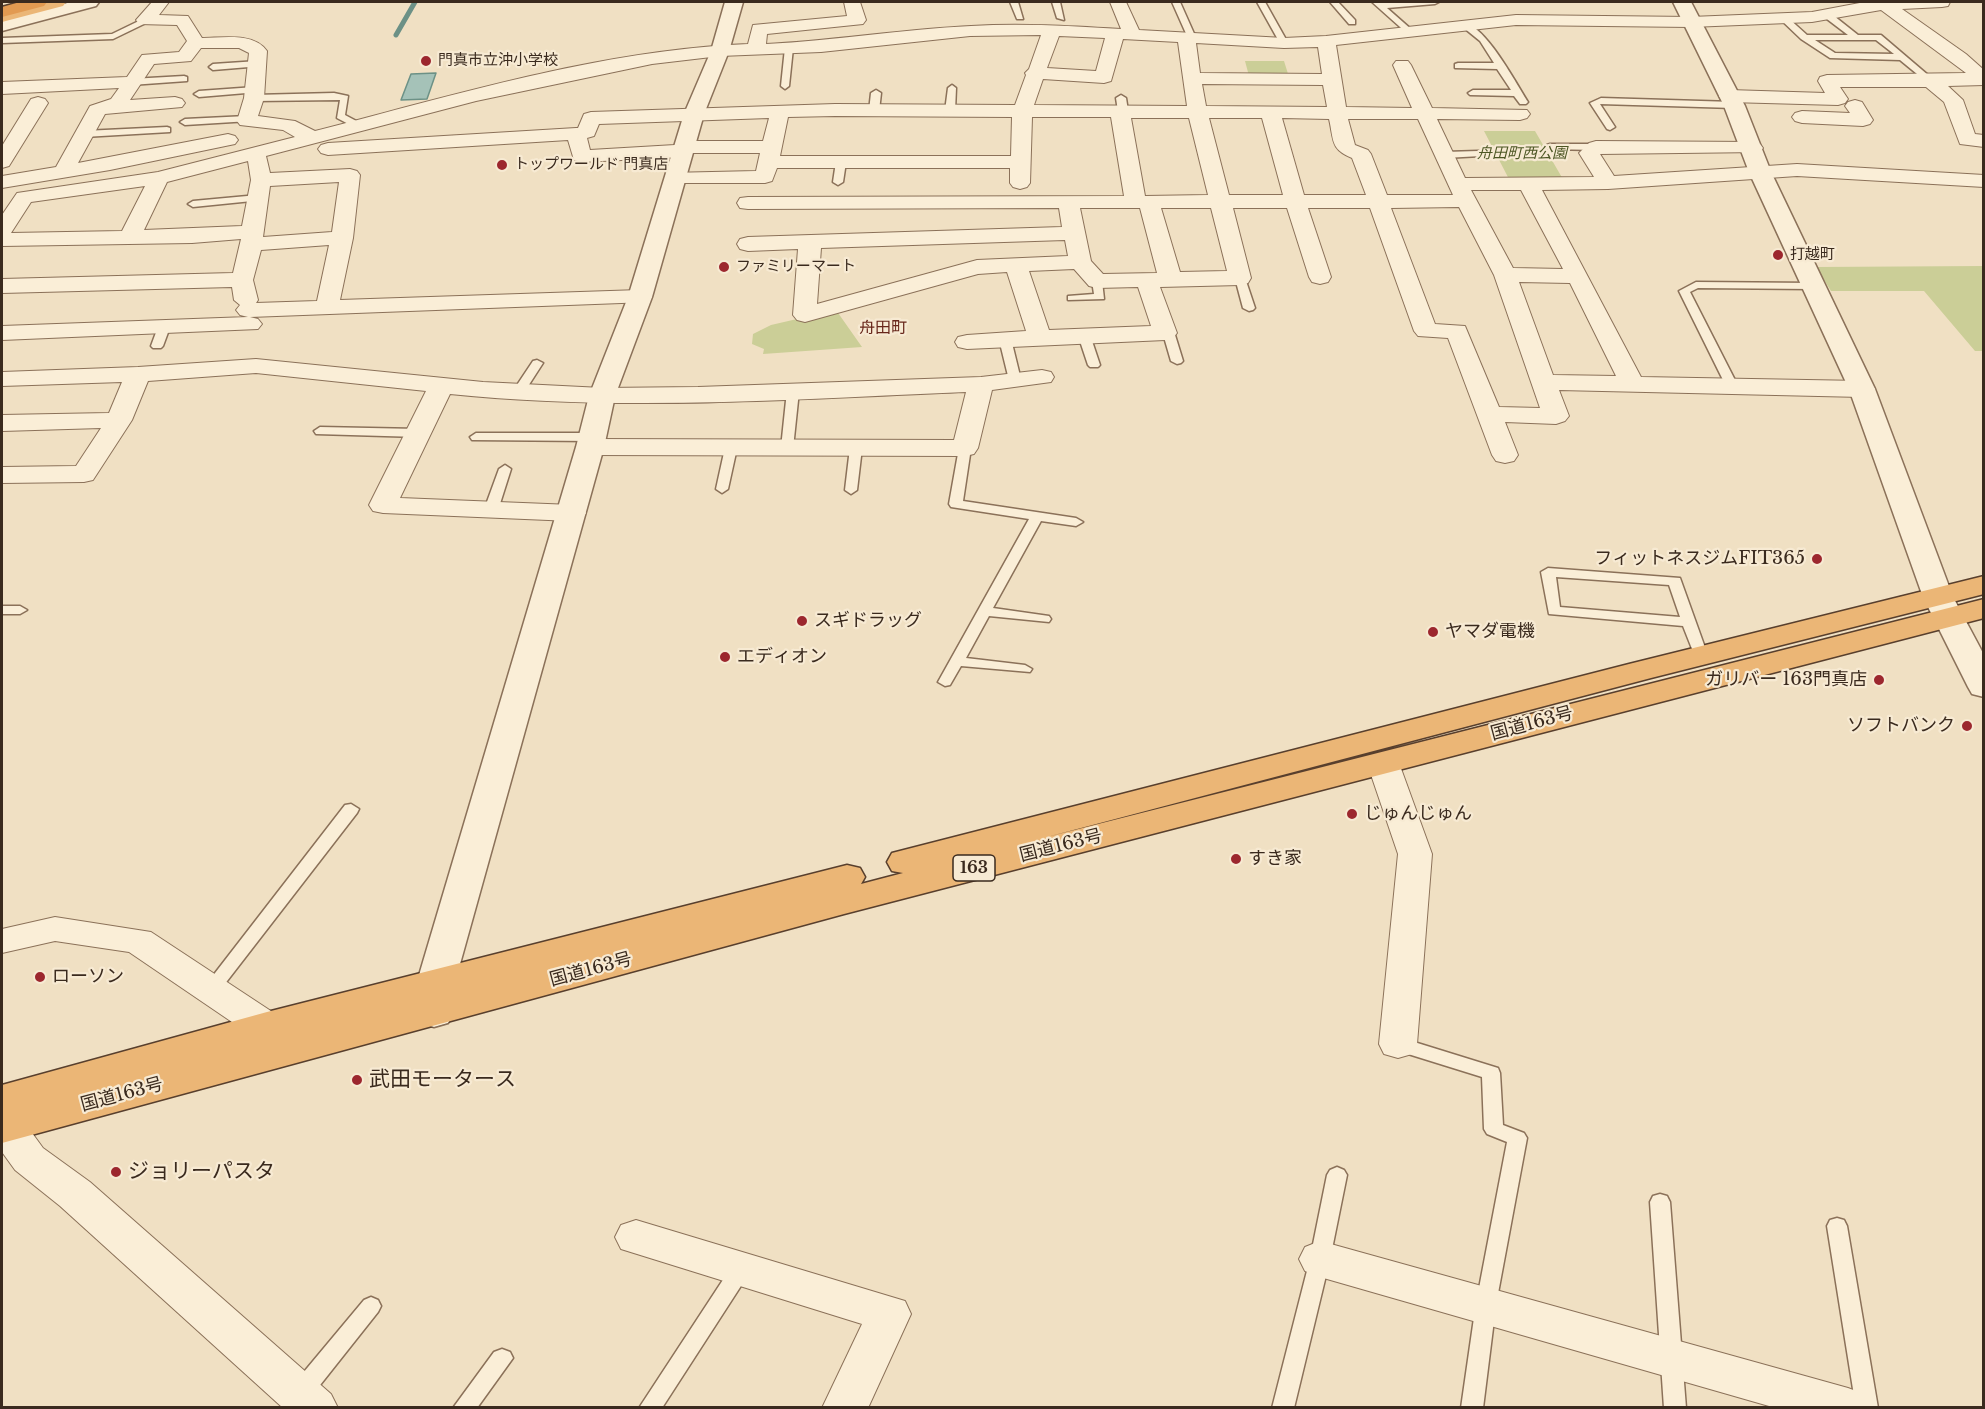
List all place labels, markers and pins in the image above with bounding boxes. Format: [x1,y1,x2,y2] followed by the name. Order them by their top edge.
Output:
[438,52,558,70] place label: 門真市立沖小学校
[419,54,433,68] marker: 門真市立沖小学校
[514,156,668,174] place label: トップワールド 門真店
[495,158,509,172] marker: トップワールド 門真店
[1790,246,1835,264] place label: 打越町
[1771,248,1785,262] marker: 打越町
[736,258,856,276] place label: ファミリーマート
[717,260,731,274] marker: ファミリーマート
[1594,548,1805,570] place label: フィットネスジムFIT365
[1810,552,1824,566] marker: フィットネスジムFIT365
[814,610,922,632] place label: スギドラッグ
[795,614,809,628] marker: スギドラッグ
[1445,621,1535,643] place label: ヤマダ電機
[1426,625,1440,639] marker: ヤマダ電機
[737,646,827,668] place label: エディオン
[718,650,732,664] marker: エディオン
[1705,669,1867,691] place label: ガリバー 163門真店
[1872,673,1886,687] marker: ガリバー 163門真店
[1847,715,1955,737] place label: ソフトバンク
[1960,719,1974,733] marker: ソフトバンク
[1364,803,1472,825] place label: じゅんじゅん
[1345,807,1359,821] marker: じゅんじゅん
[1248,848,1302,870] place label: すき家
[1229,852,1243,866] marker: すき家
[52,966,124,988] place label: ローソン
[33,970,47,984] marker: ローソン
[369,1067,516,1093] place label: 武田モータース
[350,1073,364,1087] marker: 武田モータース
[128,1159,275,1185] place label: ジョリーパスタ
[109,1165,123,1179] marker: ジョリーパスタ

